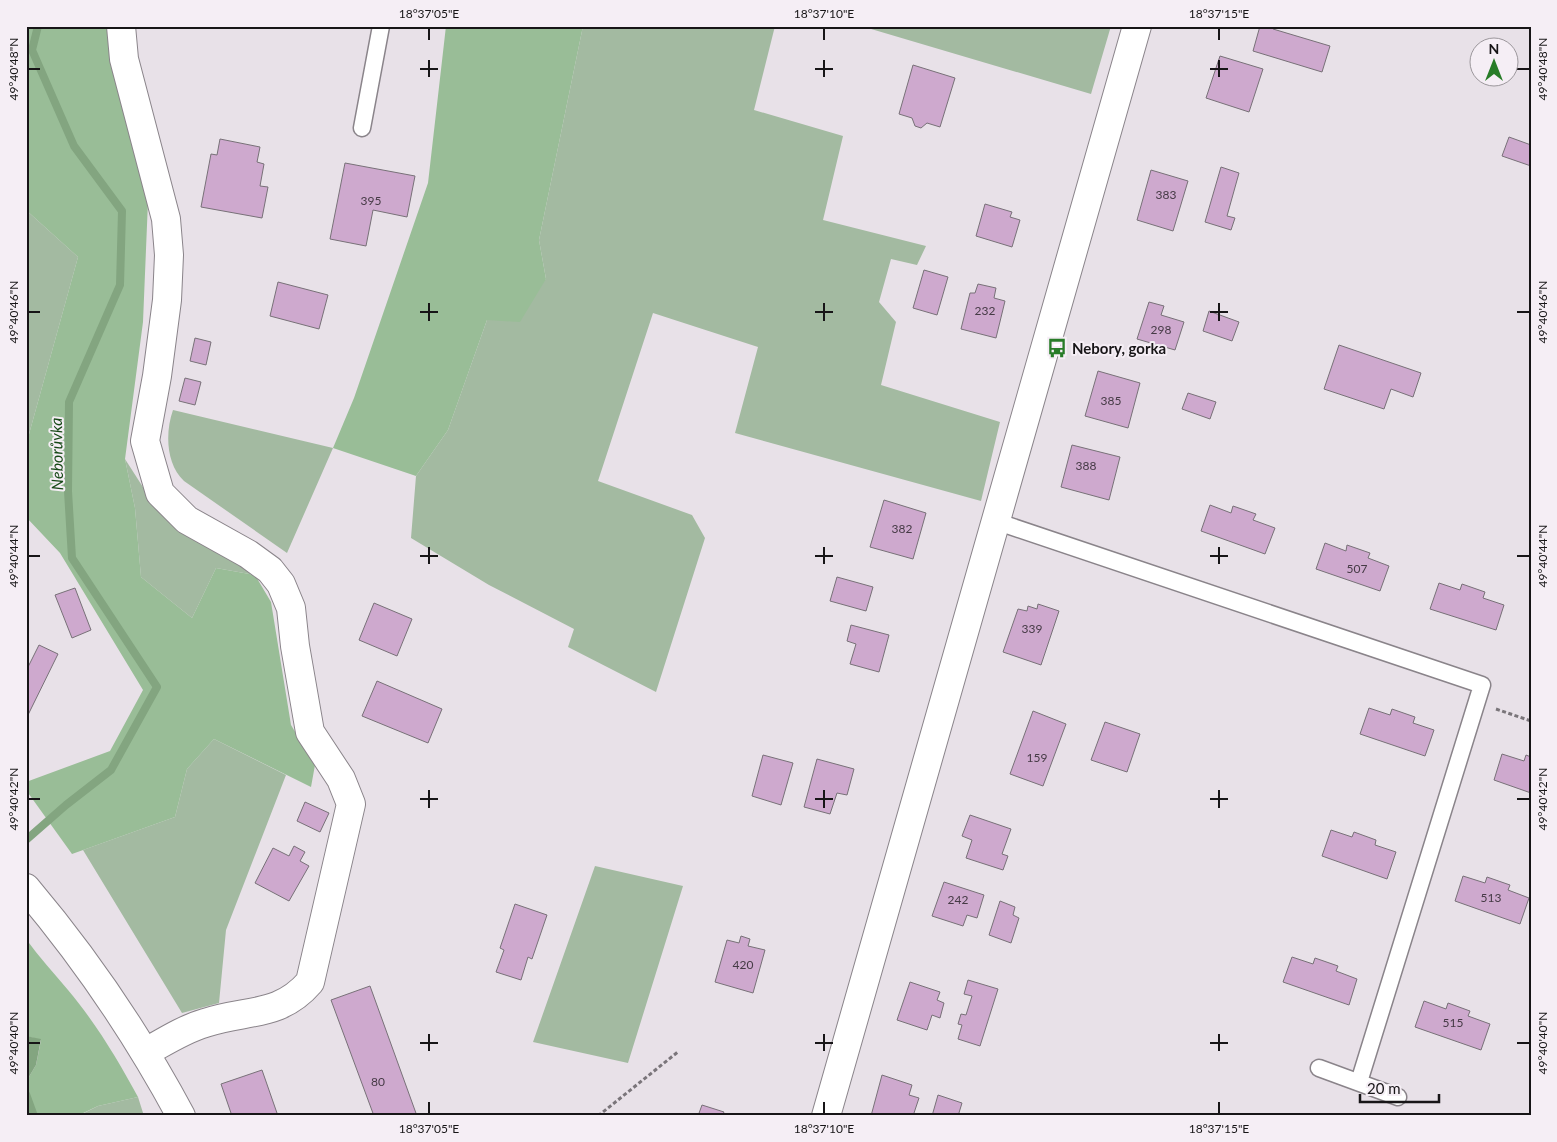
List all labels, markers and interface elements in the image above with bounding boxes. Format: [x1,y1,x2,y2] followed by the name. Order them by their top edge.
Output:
[399,6,459,21] text: 18°37'05"E
[794,6,854,21] text: 18°37'10"E
[1189,6,1249,21] text: 18°37'15"E
[6,38,21,100] text: 49°40'48"N
[1470,38,1520,88] north arrow
[1535,38,1550,100] text: 49°40'48"N
[1489,40,1499,57] text: N
[1156,187,1176,202] house number: 383
[361,193,381,208] house number: 395
[6,281,21,343] text: 49°40'46"N
[1535,281,1550,343] text: 49°40'46"N
[975,303,995,318] house number: 232
[1151,322,1171,337] house number: 298
[1046,337,1068,359] bus stop icon: Nebory, gorka
[1072,339,1166,357] place label: Nebory, gorka
[1101,393,1121,408] house number: 385
[46,418,66,490] water label: Neborůvka
[1076,458,1096,473] house number: 388
[892,521,912,536] house number: 382
[6,525,21,587] text: 49°40'44"N
[1535,525,1550,587] text: 49°40'44"N
[1347,561,1367,576] house number: 507
[1022,621,1042,636] house number: 339
[1027,750,1047,765] house number: 159
[6,768,21,830] text: 49°40'42"N
[1535,768,1550,830] text: 49°40'42"N
[1481,890,1501,905] house number: 513
[948,892,968,907] house number: 242
[733,957,753,972] house number: 420
[6,1012,21,1074] text: 49°40'40"N
[1535,1012,1550,1074] text: 49°40'40"N
[1443,1015,1463,1030] house number: 515
[1360,1072,1438,1104] scale bar
[371,1074,385,1089] house number: 80
[1367,1079,1401,1097] text: 20 m
[399,1121,459,1136] text: 18°37'05"E
[794,1121,854,1136] text: 18°37'10"E
[1189,1121,1249,1136] text: 18°37'15"E

